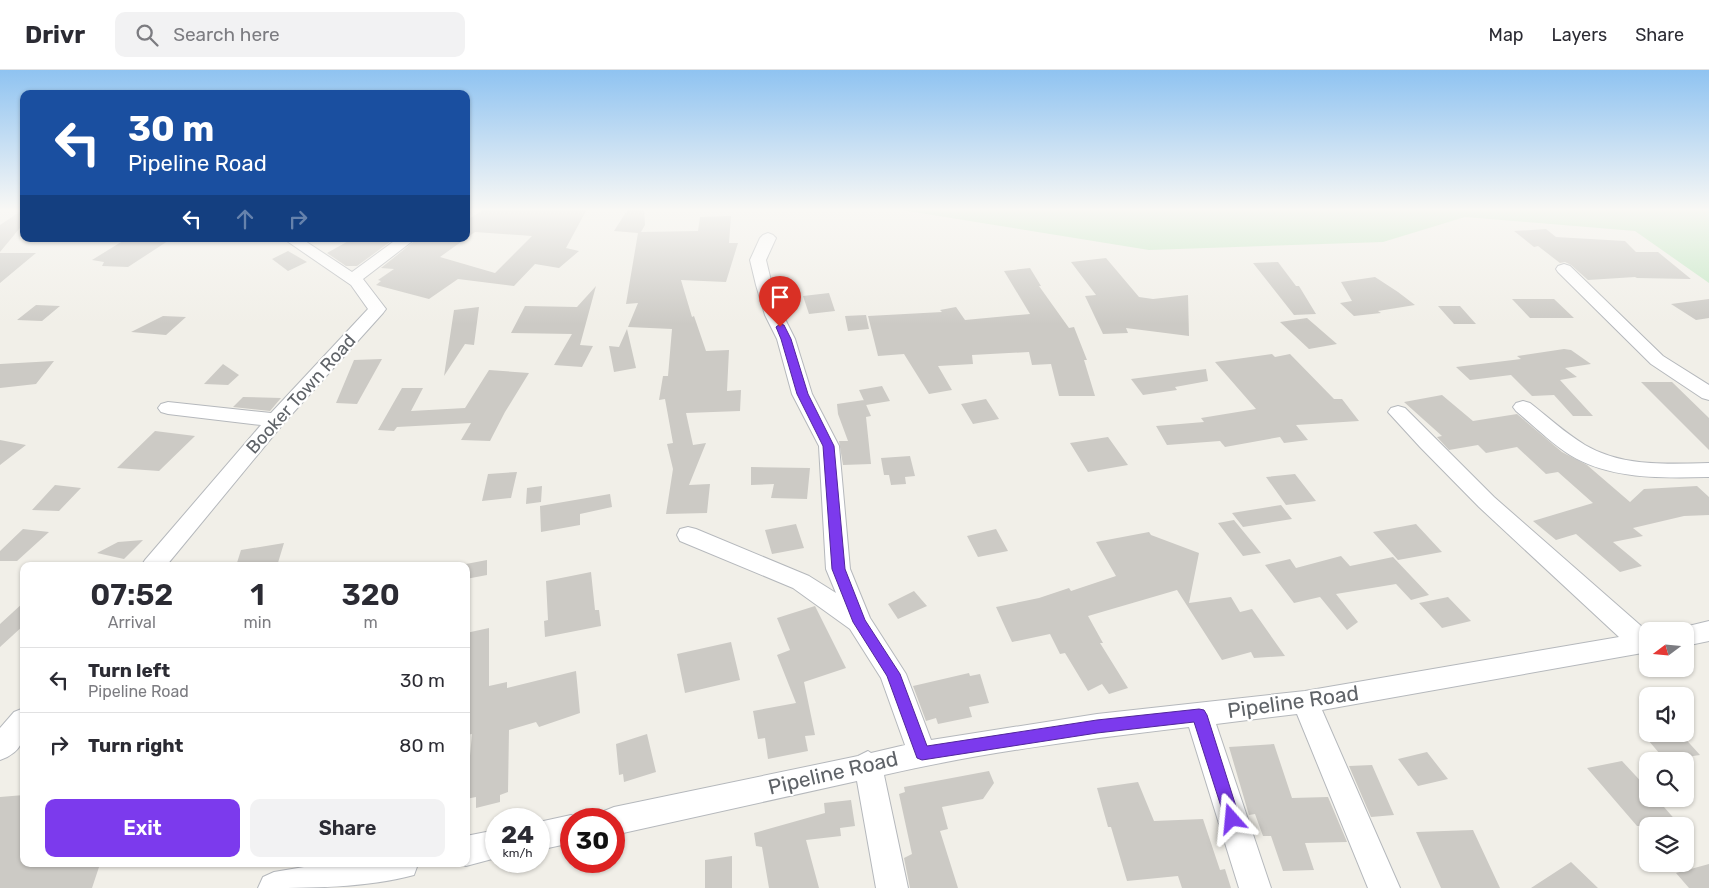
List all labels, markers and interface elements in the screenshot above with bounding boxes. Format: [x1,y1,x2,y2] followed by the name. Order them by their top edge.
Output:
[115,12,465,57] search box
[25,21,85,49] text: Drivr
[133,21,161,49] icon: search
[173,23,280,46] text: Search here
[1489,24,1524,46] text: Map
[1552,24,1607,46] text: Layers
[1635,24,1684,46] text: Share
[128,108,214,150] text: 30 m
[45,110,110,175] icon: left
[128,150,267,177] text: Pipeline Road
[178,205,206,233] icon: left
[231,205,259,233] icon: ahead
[284,205,312,233] icon: right
[759,276,801,327] pin
[766,283,794,311] icon: arrive
[242,330,360,458] street label: Booker Town Road
[90,577,173,613] text: 07:52
[250,577,265,613] text: 1
[341,577,400,613] text: 320
[108,613,156,632] text: Arrival
[244,613,271,632] text: min
[364,613,378,632] text: m
[1639,622,1694,678] north arrow
[1639,622,1694,872] map controls
[88,659,170,682] text: Turn left
[45,666,73,694] icon: left
[400,669,445,692] text: 30 m
[1226,680,1360,723] street label: Pipeline Road
[88,682,189,701] text: Pipeline Road
[1639,687,1694,742] button: sound
[45,731,73,759] icon: right
[88,734,183,757] text: Turn right
[399,734,445,757] text: 80 m
[766,745,900,800] street label: Pipeline Road
[1639,752,1694,807] button: search
[1205,792,1257,844] position arrow
[45,799,240,857] button: Exit
[250,799,445,857] button: Share
[560,808,625,873] speed limit sign: 30
[1639,817,1694,872] button: layers
[501,820,534,849] text: 24
[503,846,532,860] text: km/h

